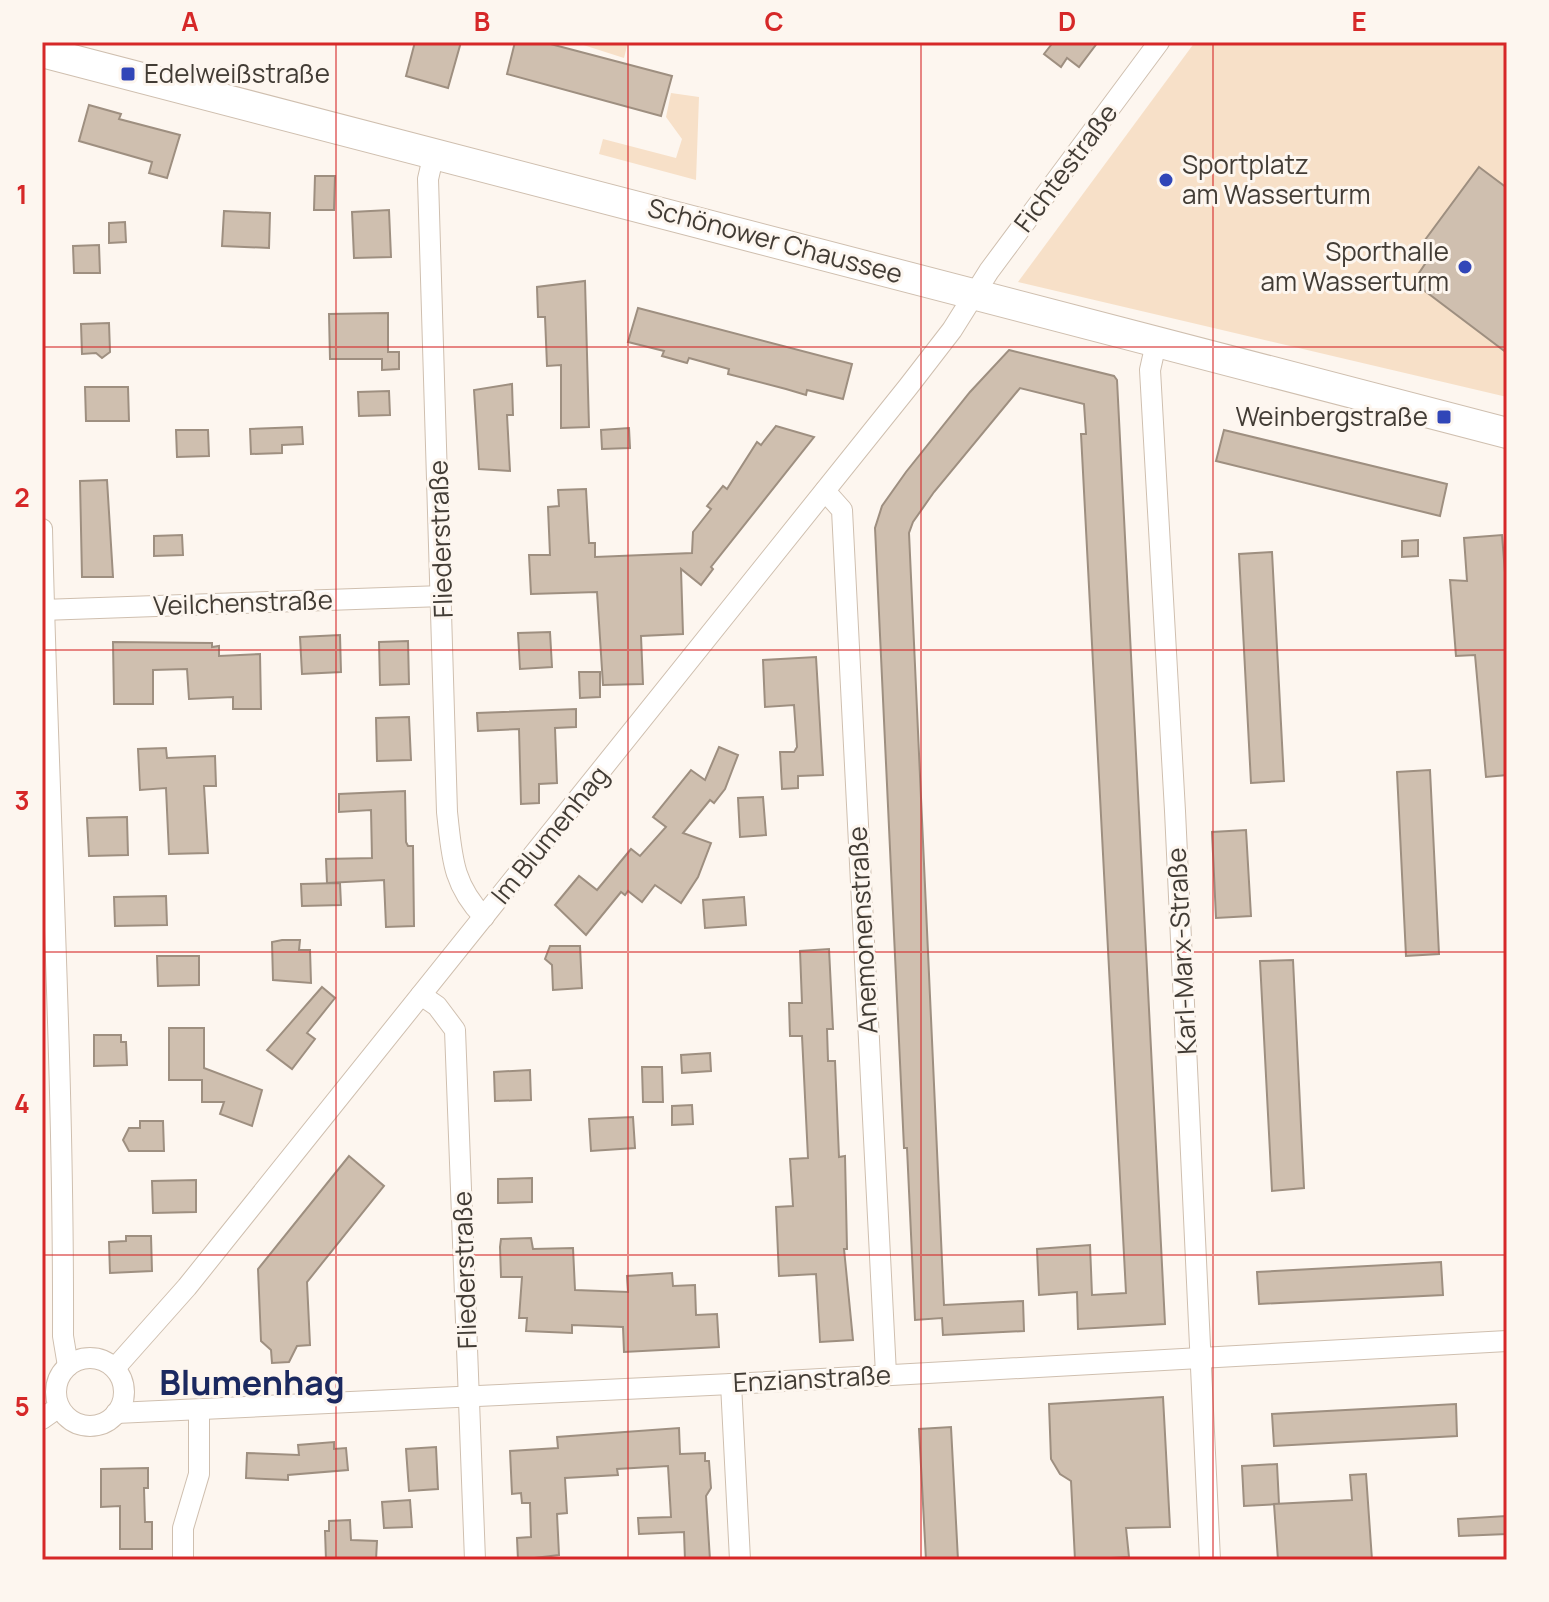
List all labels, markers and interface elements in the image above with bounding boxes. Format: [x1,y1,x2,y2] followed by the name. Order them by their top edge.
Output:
[181,3,199,39] text: A
[474,3,490,39] text: B
[764,3,784,39] text: C
[1058,3,1076,39] text: D
[1351,3,1367,39] text: E
[144,55,330,91] place label: Edelweißstraße
[119,65,137,83] marker: Edelweißstraße
[1005,96,1125,239] street label: Fichtestraße
[1182,146,1370,212] place label: Sportplatz am Wasserturm
[1157,171,1175,189] marker: Sportplatz am Wasserturm
[16,176,28,212] text: 1
[644,189,907,291] street label: Schönower Chaussee
[1261,233,1449,299] place label: Sporthalle am Wasserturm
[1456,258,1474,276] marker: Sporthalle am Wasserturm
[1236,398,1428,434] place label: Weinbergstraße
[1435,408,1453,426] marker: Weinbergstraße
[419,459,461,619] street label: Fliederstraße
[14,479,30,515] text: 2
[153,581,333,623] street label: Veilchenstraße
[482,758,616,911] street label: Im Blumenhag
[14,782,30,818] text: 3
[839,825,885,1035] street label: Anemonenstraße
[1158,847,1204,1055] street label: Karl-Marx-Straße
[14,1085,30,1121] text: 4
[443,1190,485,1350] street label: Fliederstraße
[732,1356,892,1400] street label: Enzianstraße
[159,1359,345,1405] district label: Blumenhag
[14,1388,30,1424] text: 5

